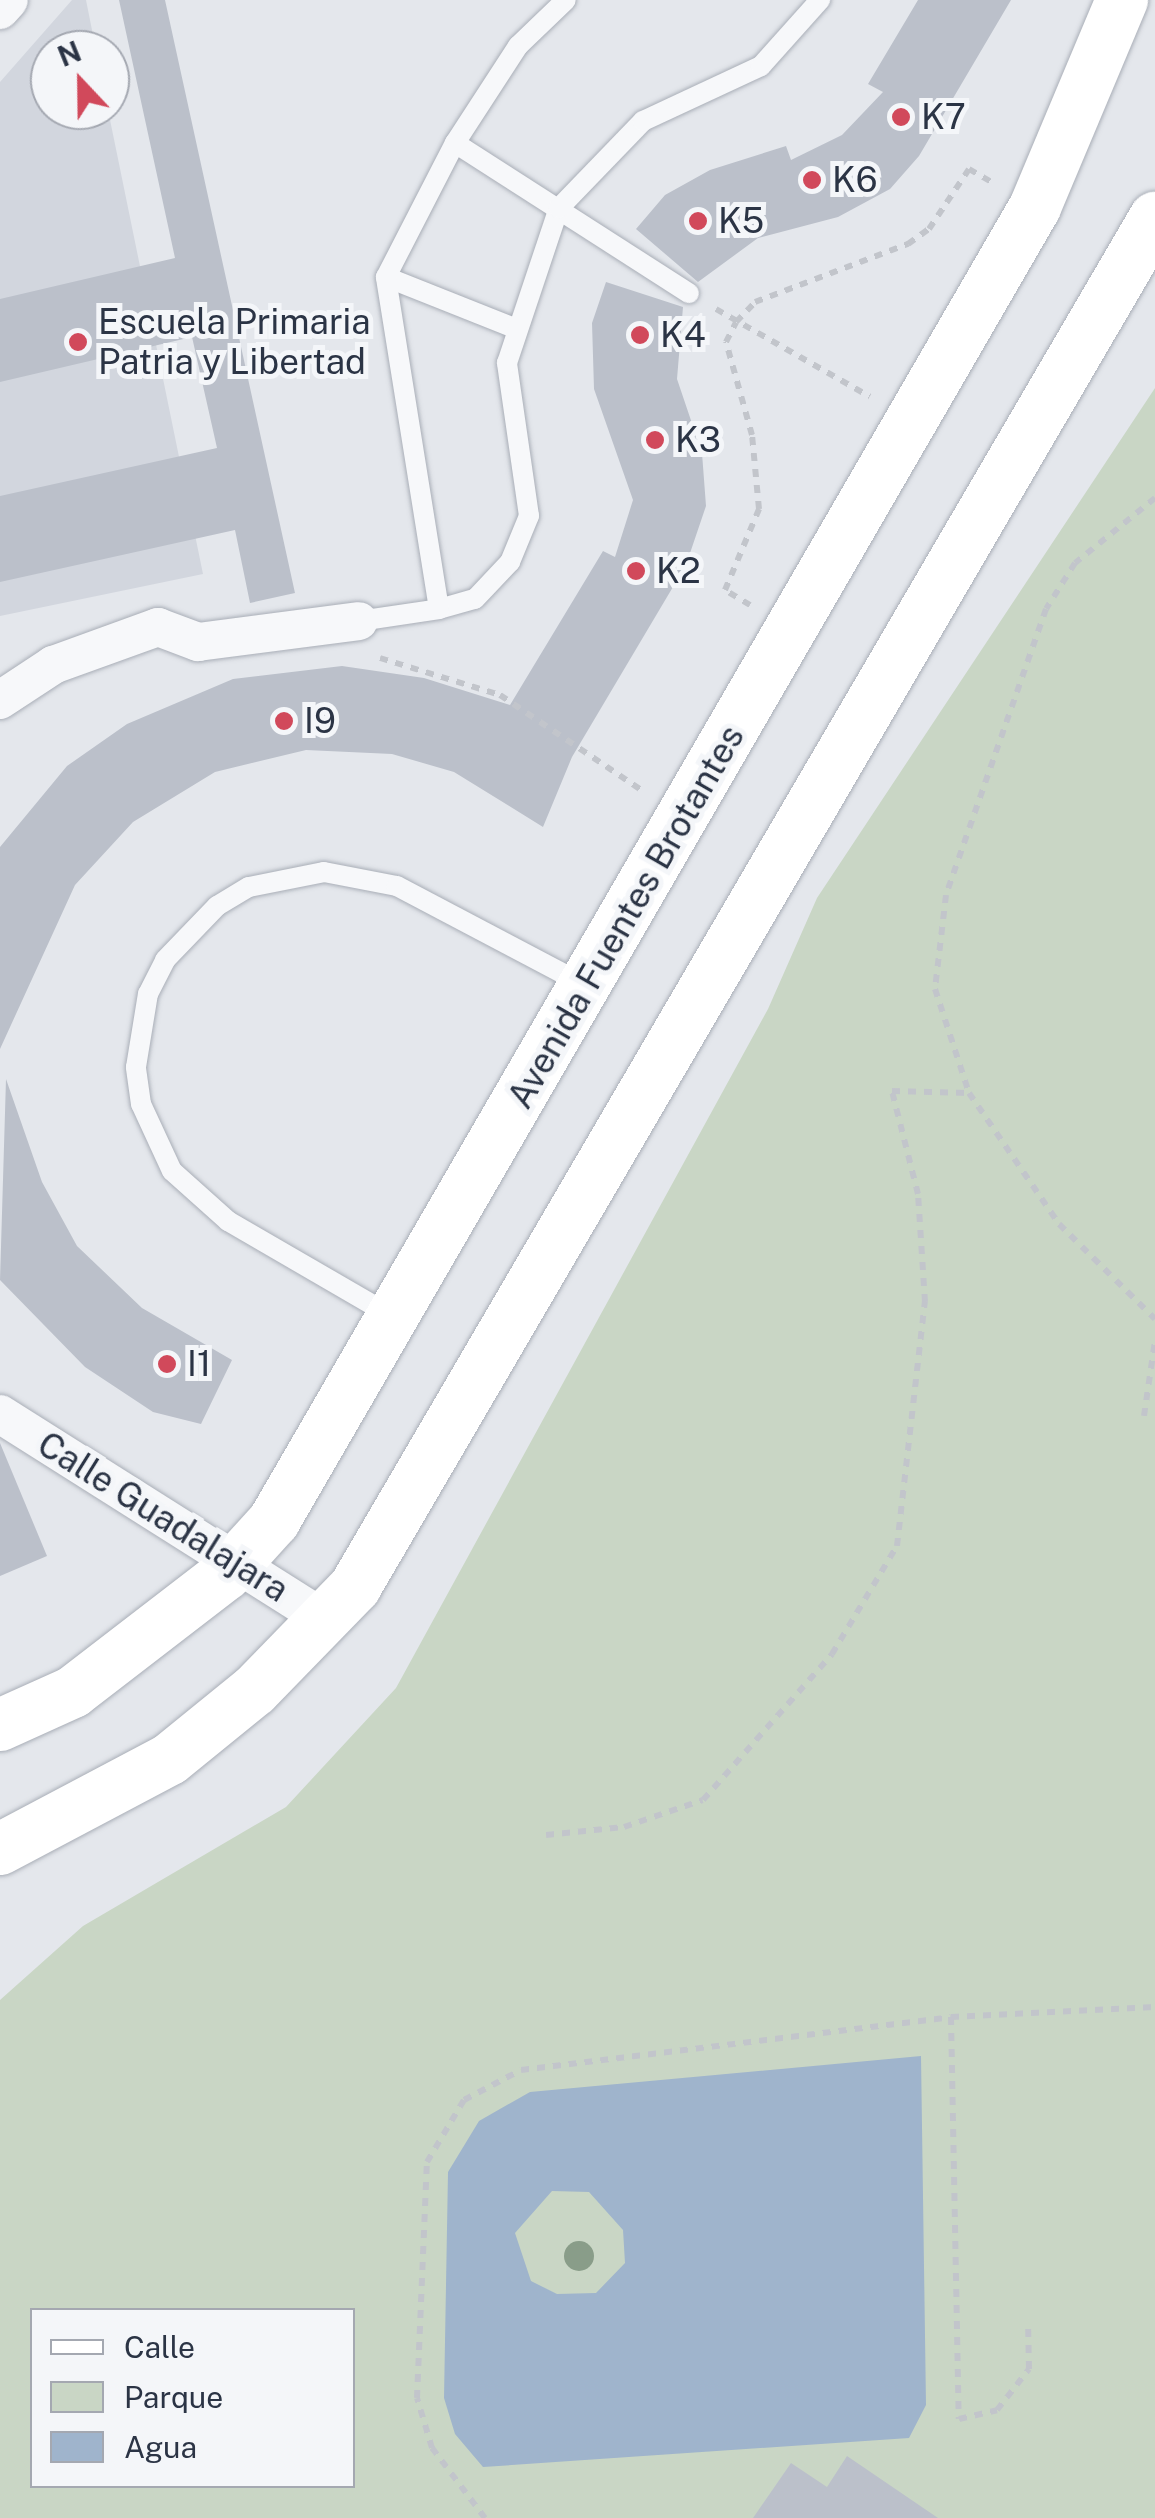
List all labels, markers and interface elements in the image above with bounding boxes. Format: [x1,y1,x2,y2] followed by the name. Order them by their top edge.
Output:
[30,30,130,130] north arrow
[53,34,86,73] text: N
[921,96,966,138] place label: K7
[890,106,912,128] marker: K7
[832,159,878,201] place label: K6
[801,169,823,191] marker: K6
[718,200,764,242] place label: K5
[687,210,709,232] marker: K5
[98,301,371,383] place label: Escuela Primaria Patria y Libertad
[660,314,706,356] place label: K4
[629,324,651,346] marker: K4
[67,331,89,353] marker: Escuela Primaria Patria y Libertad
[675,419,721,461] place label: K3
[644,429,666,451] marker: K3
[656,550,701,592] place label: K2
[625,560,647,582] marker: K2
[304,700,336,742] place label: I9
[273,710,295,732] marker: I9
[499,718,753,1116] street label: Avenida Fuentes Brotantes
[187,1343,211,1385] place label: I1
[156,1353,178,1375] marker: I1
[30,1423,296,1611] street label: Calle Guadalajara
[30,2308,355,2488] legend
[124,2329,195,2365] text: Calle
[124,2379,223,2415] text: Parque
[124,2429,197,2465] text: Agua

